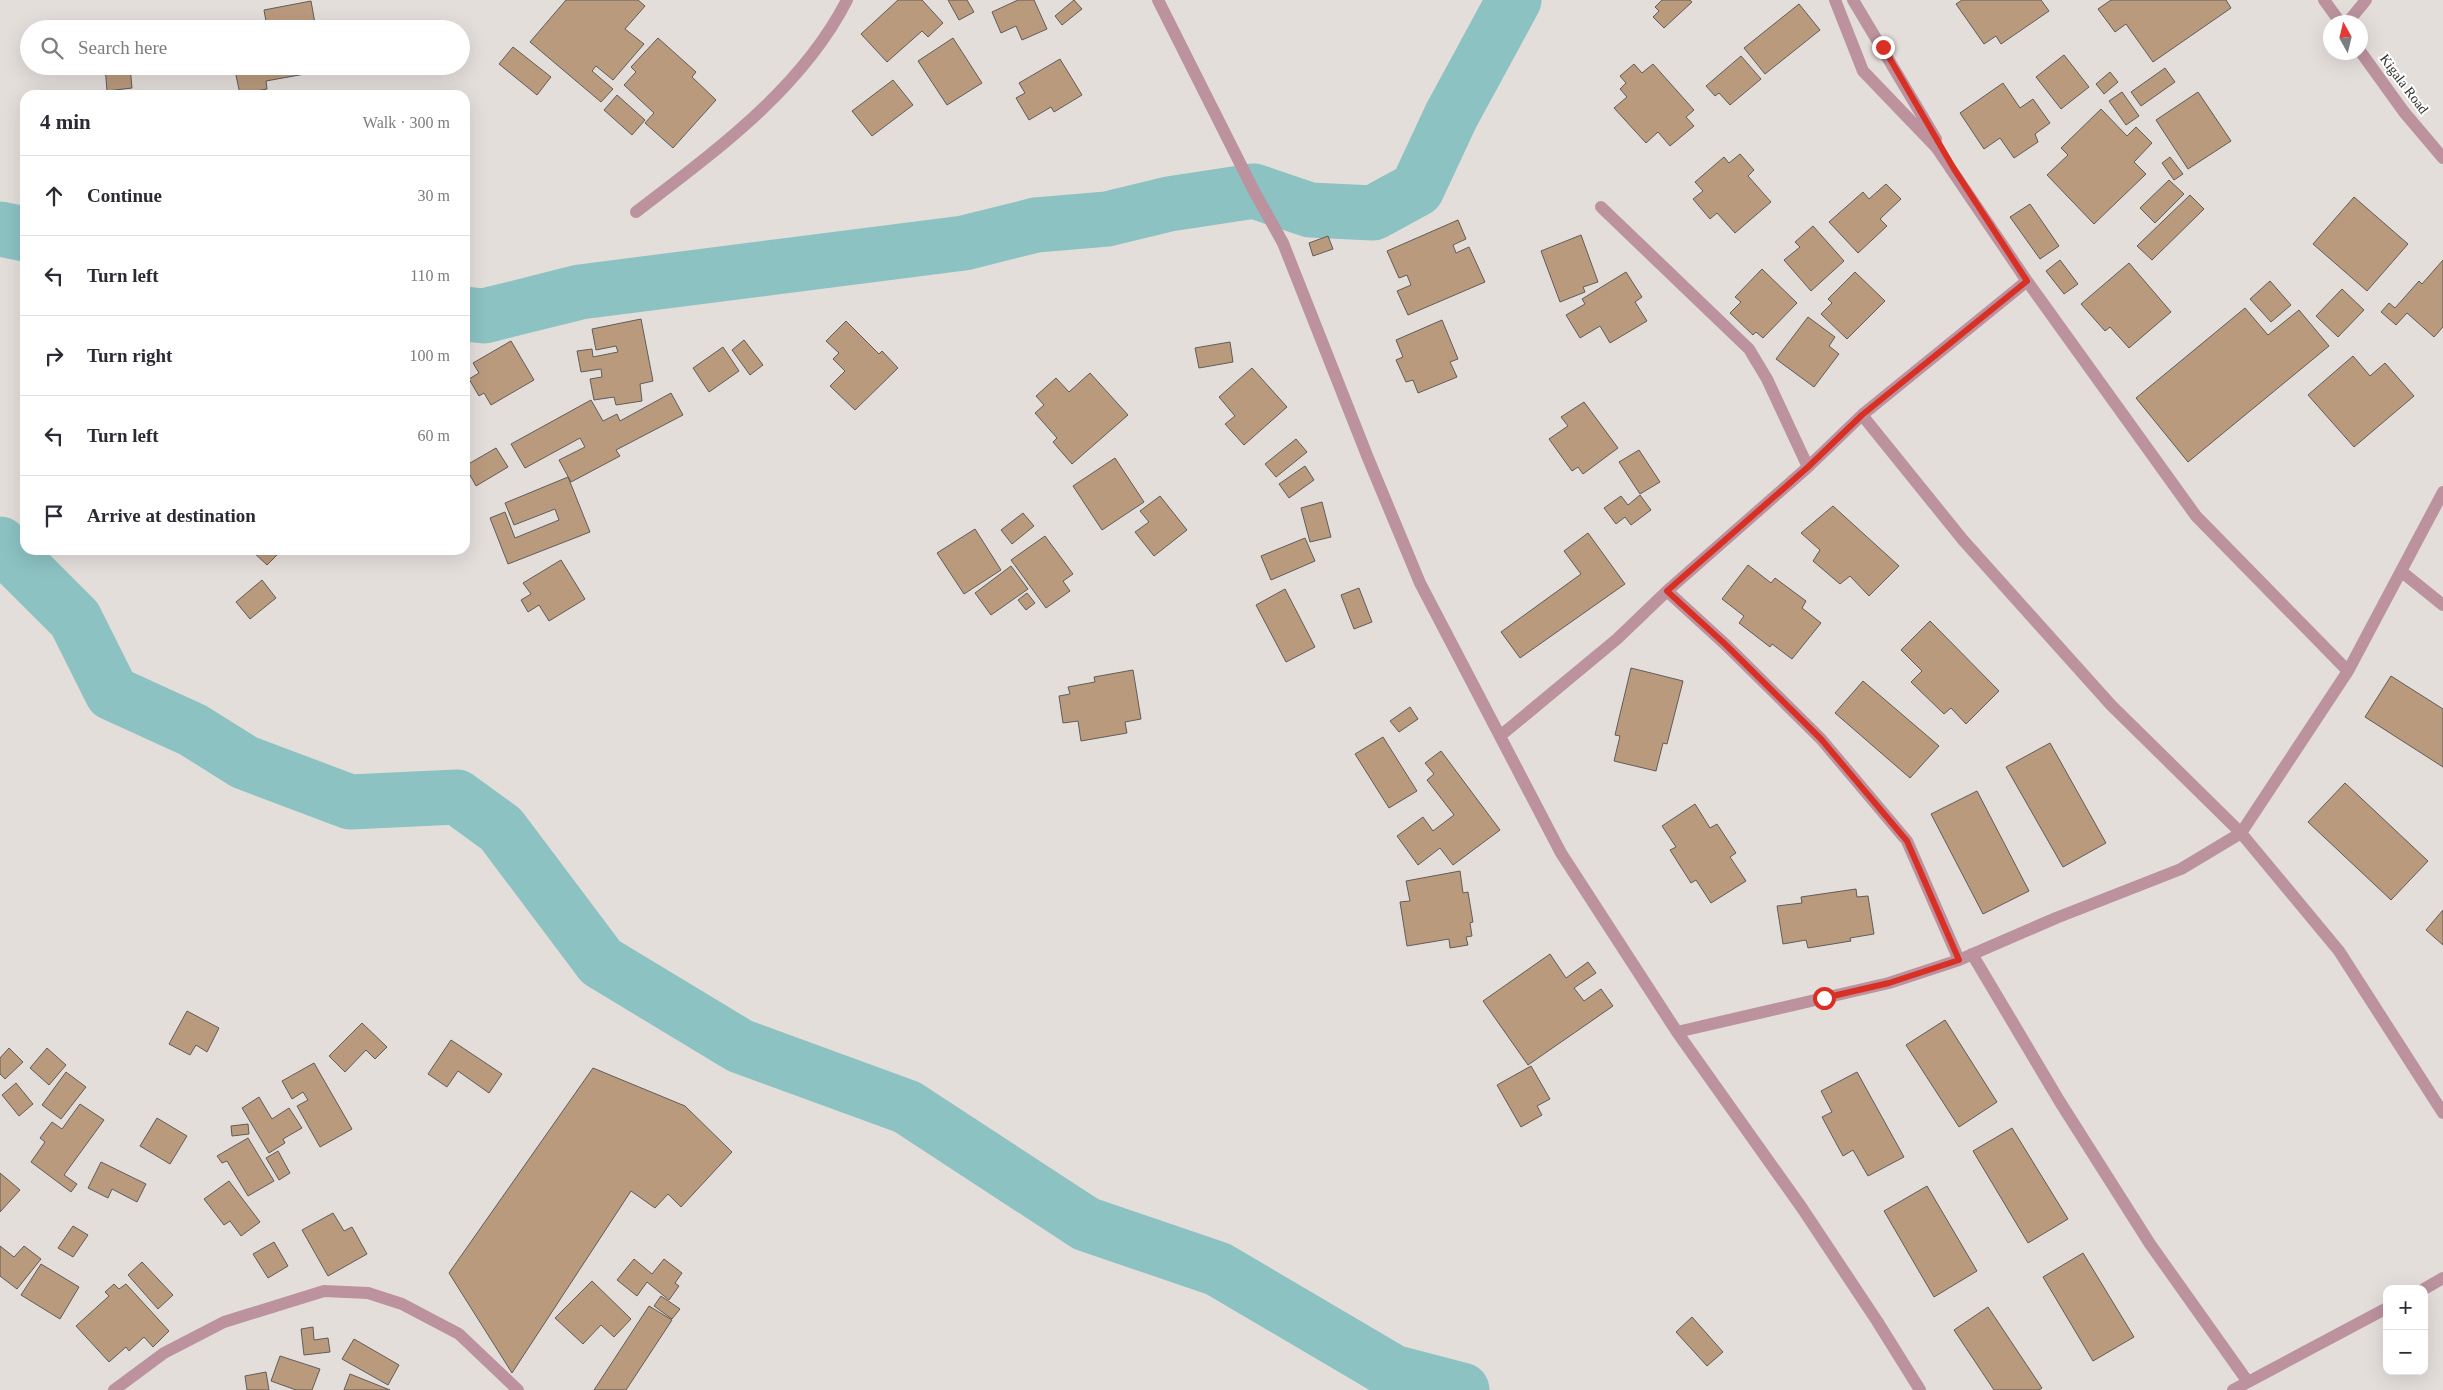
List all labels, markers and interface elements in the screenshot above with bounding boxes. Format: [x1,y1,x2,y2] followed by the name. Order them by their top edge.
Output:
[2323,15,2368,60] north arrow
[20,20,470,75] search box
[38,34,66,62] icon: search
[1872,36,1895,59] route end
[78,37,167,58] text: Search here
[2377,51,2431,117] street label: Kigala Road
[40,110,91,134] text: 4 min
[363,114,450,131] text: Walk · 300 m
[40,182,68,210] icon: ahead
[87,185,162,206] text: Continue
[418,187,450,204] text: 30 m
[40,262,68,290] icon: left
[87,265,159,286] text: Turn left
[410,267,450,284] text: 110 m
[40,342,68,370] icon: right
[87,345,172,366] text: Turn right
[410,347,450,364] text: 100 m
[40,422,68,450] icon: left
[87,425,159,446] text: Turn left
[418,427,450,444] text: 60 m
[40,502,68,530] icon: arrive
[87,505,256,526] text: Arrive at destination
[1813,987,1836,1010] route start
[2383,1285,2428,1375] map controls
[2383,1285,2428,1330] button: +
[2383,1330,2428,1375] button: −

